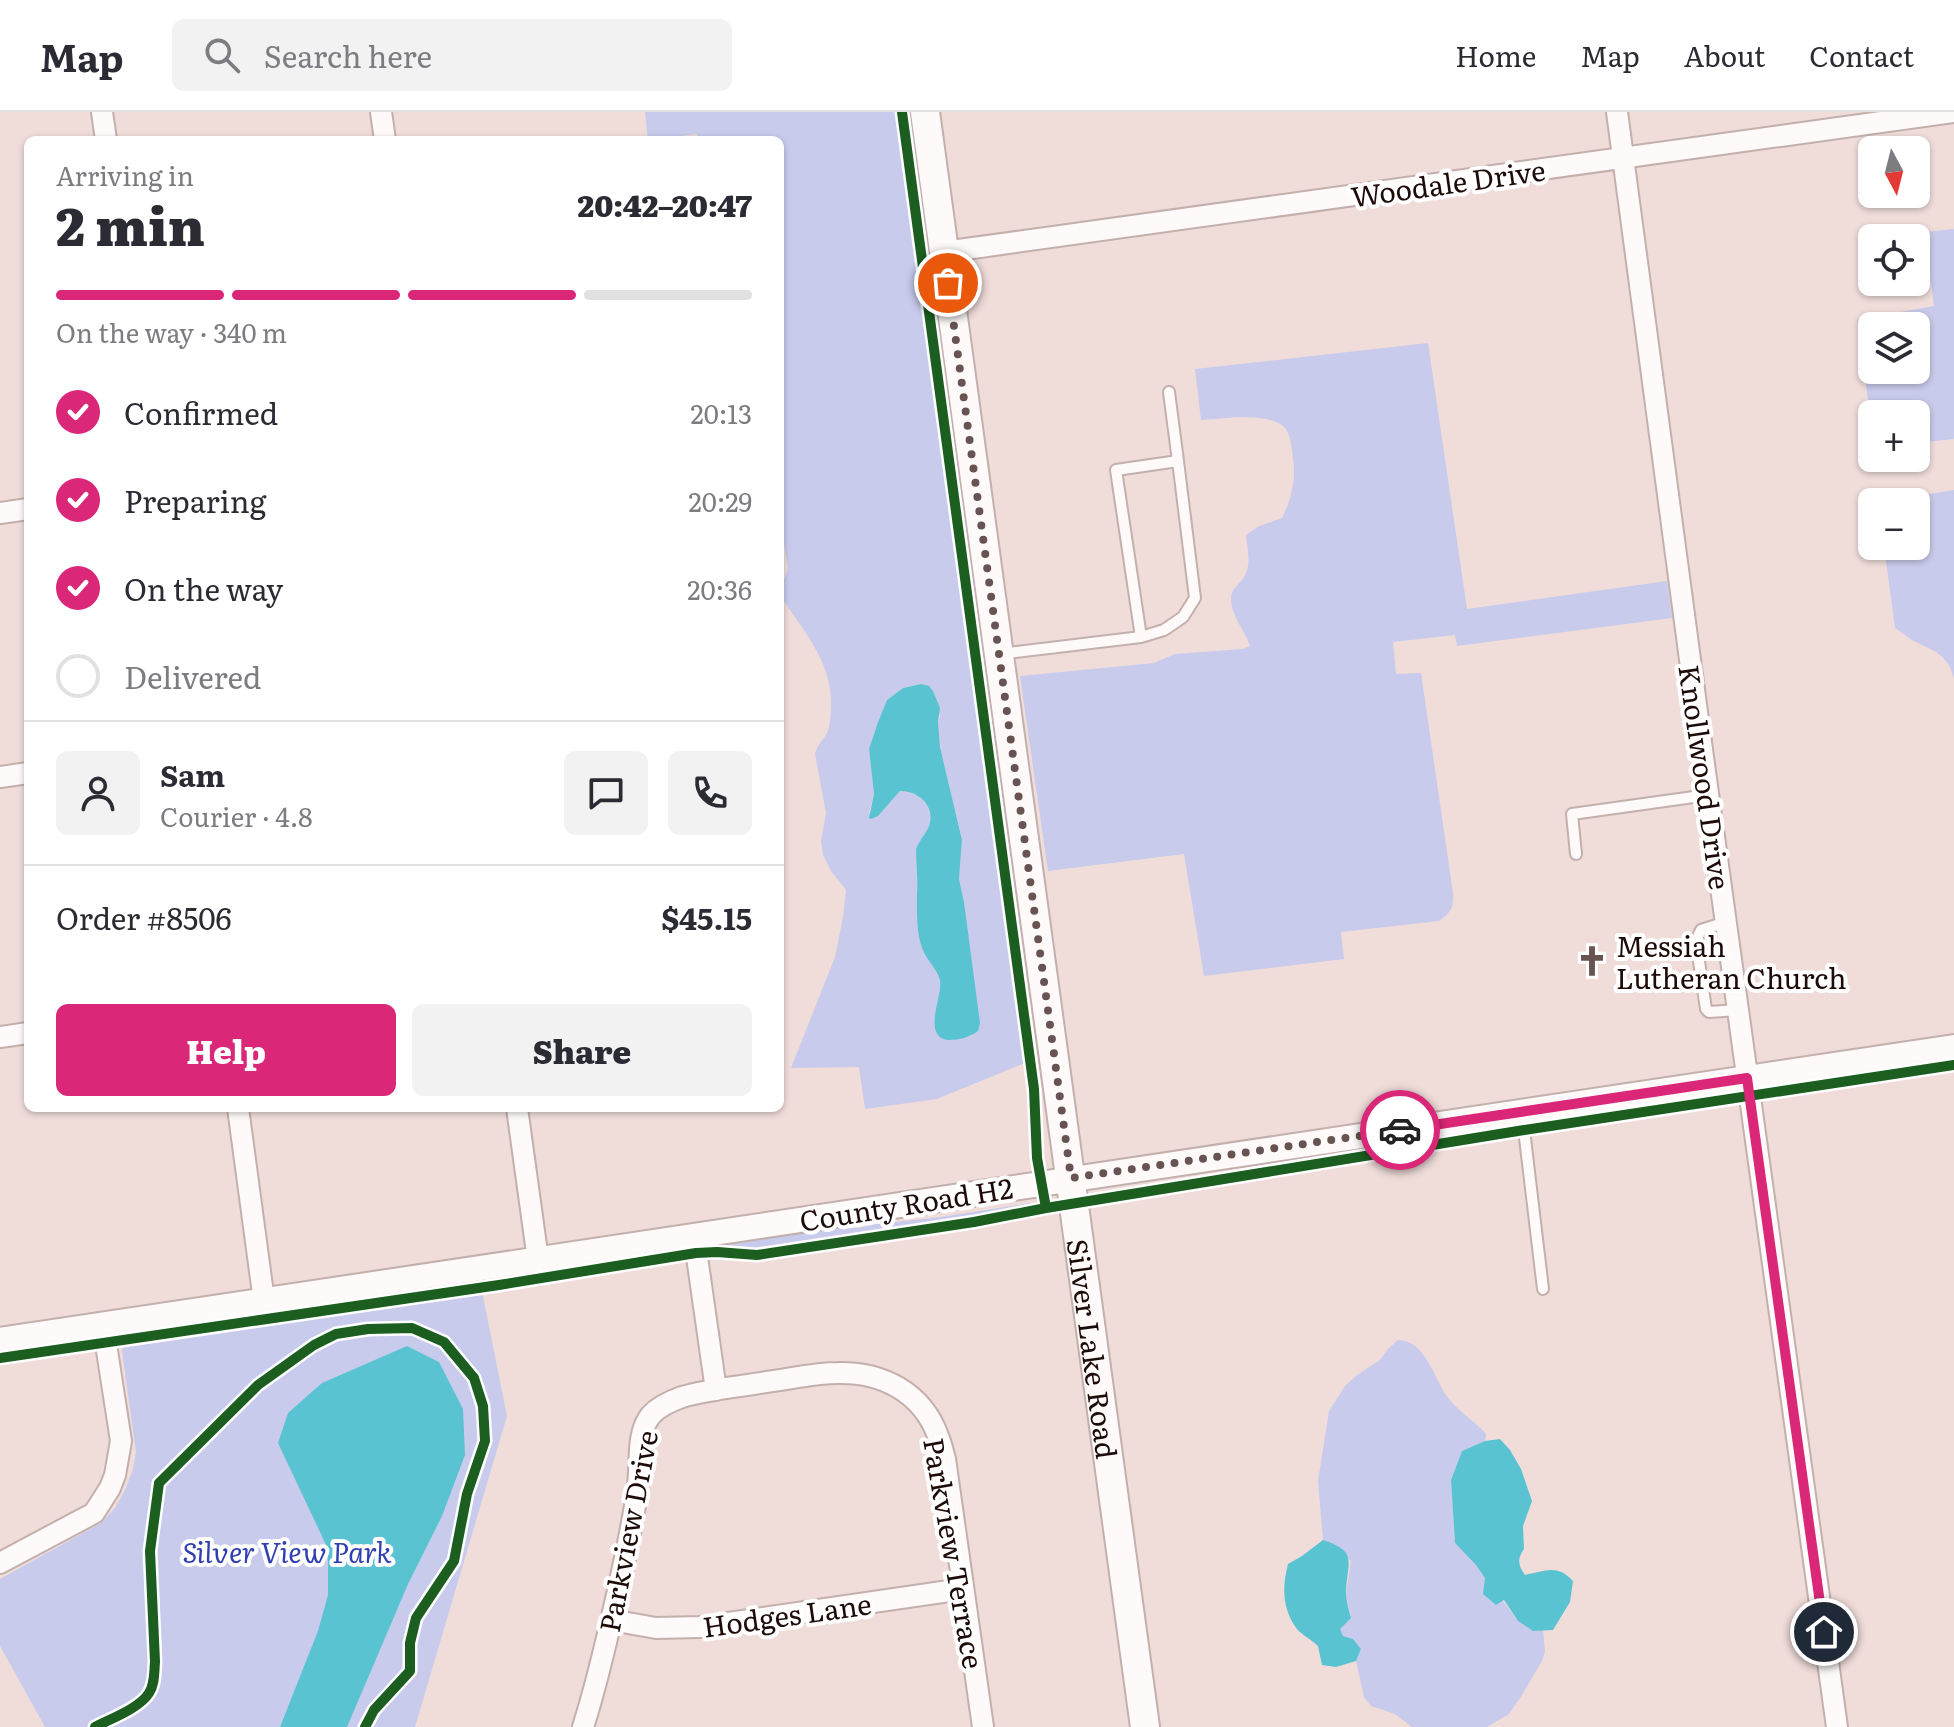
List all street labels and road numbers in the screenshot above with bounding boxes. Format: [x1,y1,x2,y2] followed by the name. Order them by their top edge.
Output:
[1348,148,1548,216] street label: Woodale Drive
[1669,662,1743,892] street label: Knollwood Drive
[796,1165,1016,1241] street label: County Road H2
[1058,1236,1129,1461] street label: Silver Lake Road
[587,1427,667,1635] street label: Parkview Drive
[914,1434,996,1672] street label: Parkview Terrace
[700,1581,874,1647] street label: Hodges Lane

